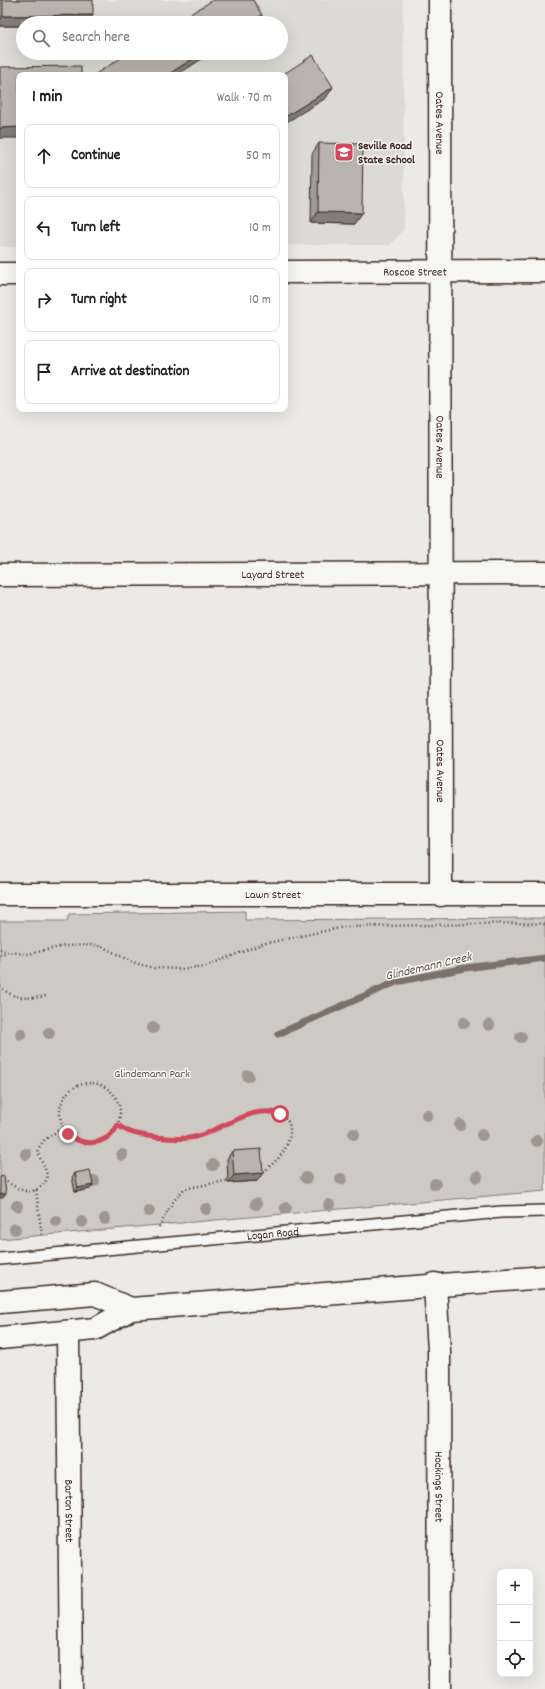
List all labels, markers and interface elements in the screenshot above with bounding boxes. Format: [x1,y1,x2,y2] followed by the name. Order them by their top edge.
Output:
[16,16,288,60] search box
[30,27,52,49] icon: search
[62,27,130,49] text: Search here
[32,86,62,110] text: 1 min
[217,89,272,108] text: Walk · 70 m
[430,92,447,154] street label: Oates Avenue
[358,138,415,169] place label: Seville Road State School
[333,141,355,163] school or university icon: Seville Road State School
[33,145,55,167] icon: ahead
[71,145,120,167] text: Continue
[246,147,271,166] text: 50 m
[33,217,55,239] icon: left
[71,217,120,239] text: Turn left
[249,219,271,238] text: 10 m
[383,264,447,282] street label: Roscoe Street
[33,289,55,311] icon: right
[71,289,127,311] text: Turn right
[249,291,271,310] text: 10 m
[33,361,55,383] icon: arrive
[71,361,189,383] text: Arrive at destination
[430,416,448,478] street label: Oates Avenue
[241,567,305,584] street label: Layard Street
[431,740,448,802] street label: Oates Avenue
[245,887,301,904] street label: Lawn Street
[384,948,475,987] water label: Glindemann Creek
[114,1066,190,1083] park label: Glindemann Park
[271,1105,289,1123] route start
[59,1125,77,1143] route end
[246,1224,300,1246] street label: Logan Road
[429,1451,447,1523] street label: Hockings Street
[59,1479,77,1543] street label: Barton Street
[497,1569,533,1677] map controls
[497,1569,533,1605] button: +
[497,1605,533,1641] button: −
[497,1641,533,1677] button: locate

